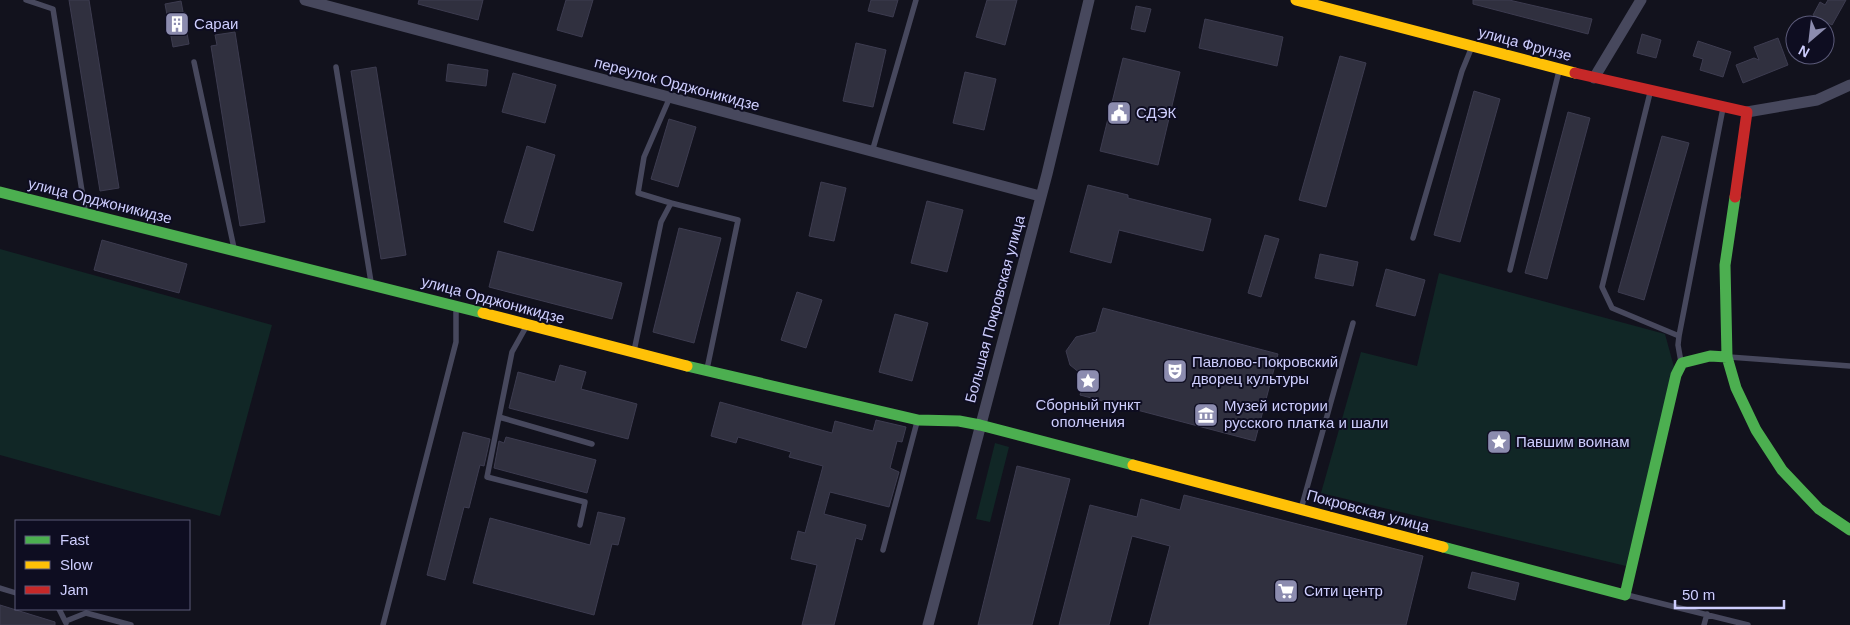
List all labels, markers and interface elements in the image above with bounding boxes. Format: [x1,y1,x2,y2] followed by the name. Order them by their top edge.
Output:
[164,11,190,37] building icon: Сараи
[194,15,238,32] place label: Сараи
[1785,15,1835,65] north arrow
[1477,23,1574,64] street label: улица Фрунзе
[1796,42,1812,61] text: N
[593,53,762,114] street label: переулок Орджоникидзе
[1106,100,1132,126] public building icon: СДЭК
[1136,104,1176,121] place label: СДЭК
[26,174,174,227] street label: улица Орджоникидзе
[961,213,1028,405] street label: Большая Покровская улица
[420,272,567,327] street label: улица Орджоникидзе
[1192,353,1338,387] place label: Павлово-Покровский дворец культуры
[1162,358,1188,384] theatre icon: Павлово-Покровский дворец культуры
[1075,368,1101,394] place icon: Сборный пункт ополчения
[1035,396,1141,430] place label: Сборный пункт ополчения
[1224,397,1388,431] place label: Музей истории русского платка и шали
[1193,402,1219,428] museum icon: Музей истории русского платка и шали
[1486,429,1512,455] place icon: Павшим воинам
[1516,433,1629,450] place label: Павшим воинам
[1305,486,1432,535] street label: Покровская улица
[15,520,190,610] legend
[60,531,90,548] text: Fast
[60,556,93,573] text: Slow
[1273,578,1299,604] supermarket icon: Сити центр
[1675,578,1784,610] scale bar
[60,581,88,598] text: Jam
[1304,582,1383,599] place label: Сити центр
[1682,586,1715,603] text: 50 m

